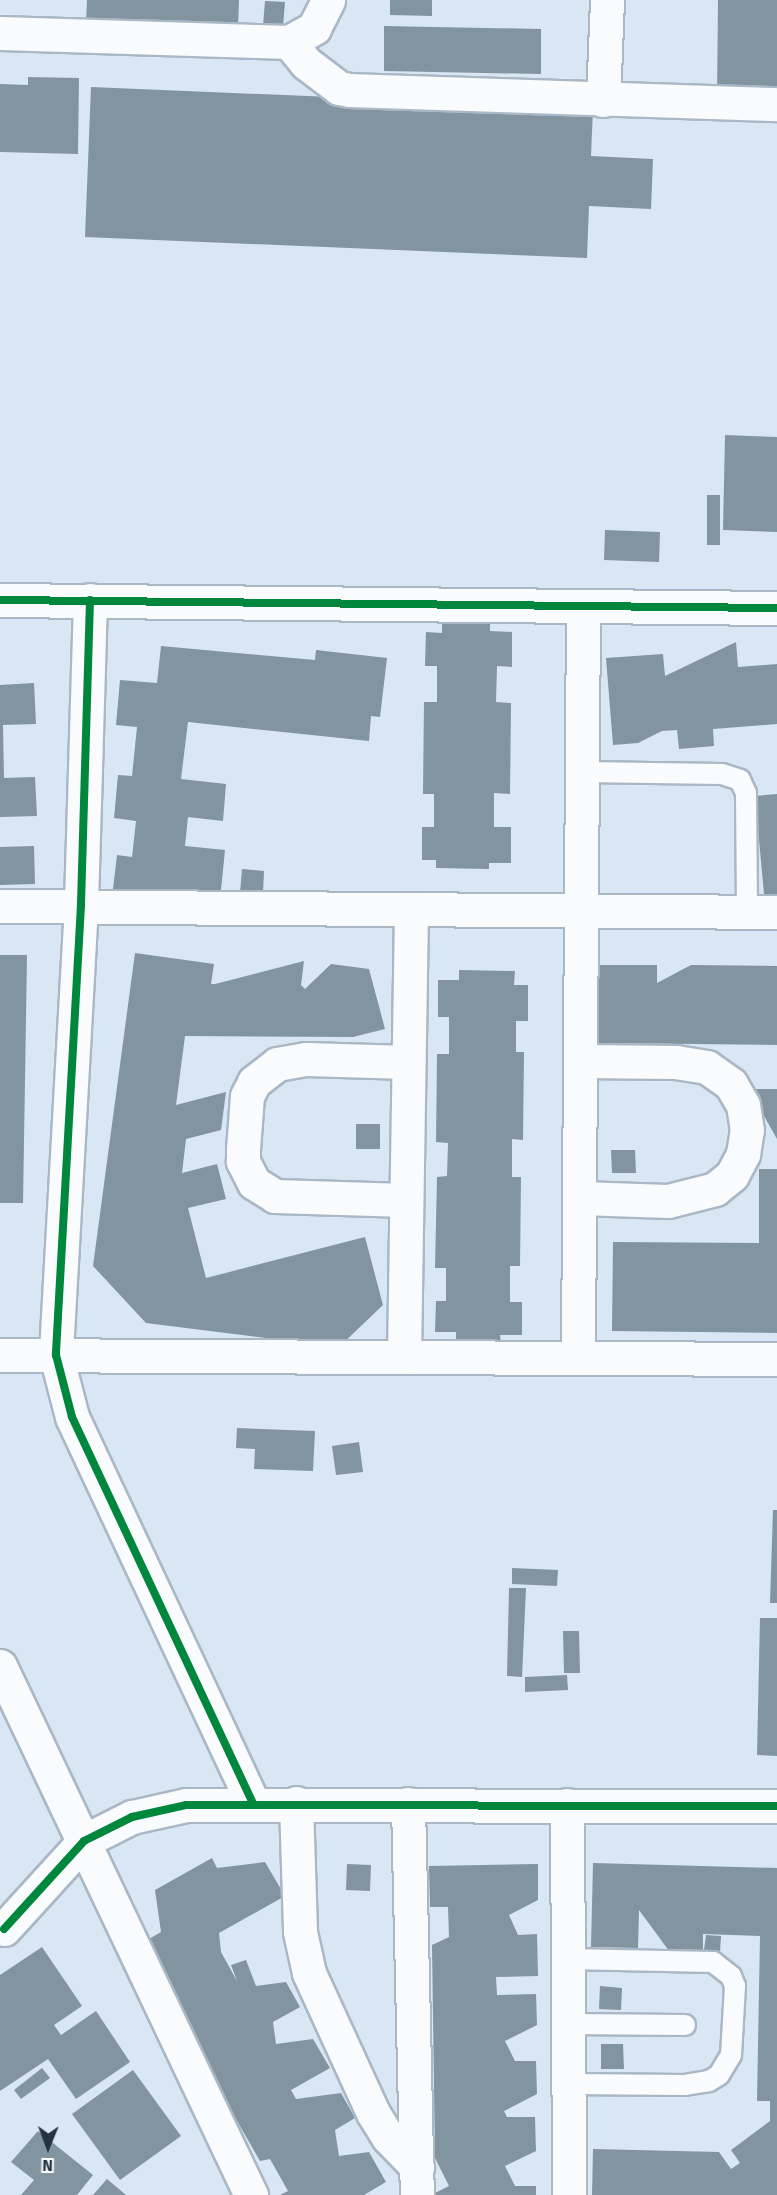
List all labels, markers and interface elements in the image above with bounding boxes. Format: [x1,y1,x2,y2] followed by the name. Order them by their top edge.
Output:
[18,2117,78,2177] north arrow
[42,2156,53,2175] text: N

